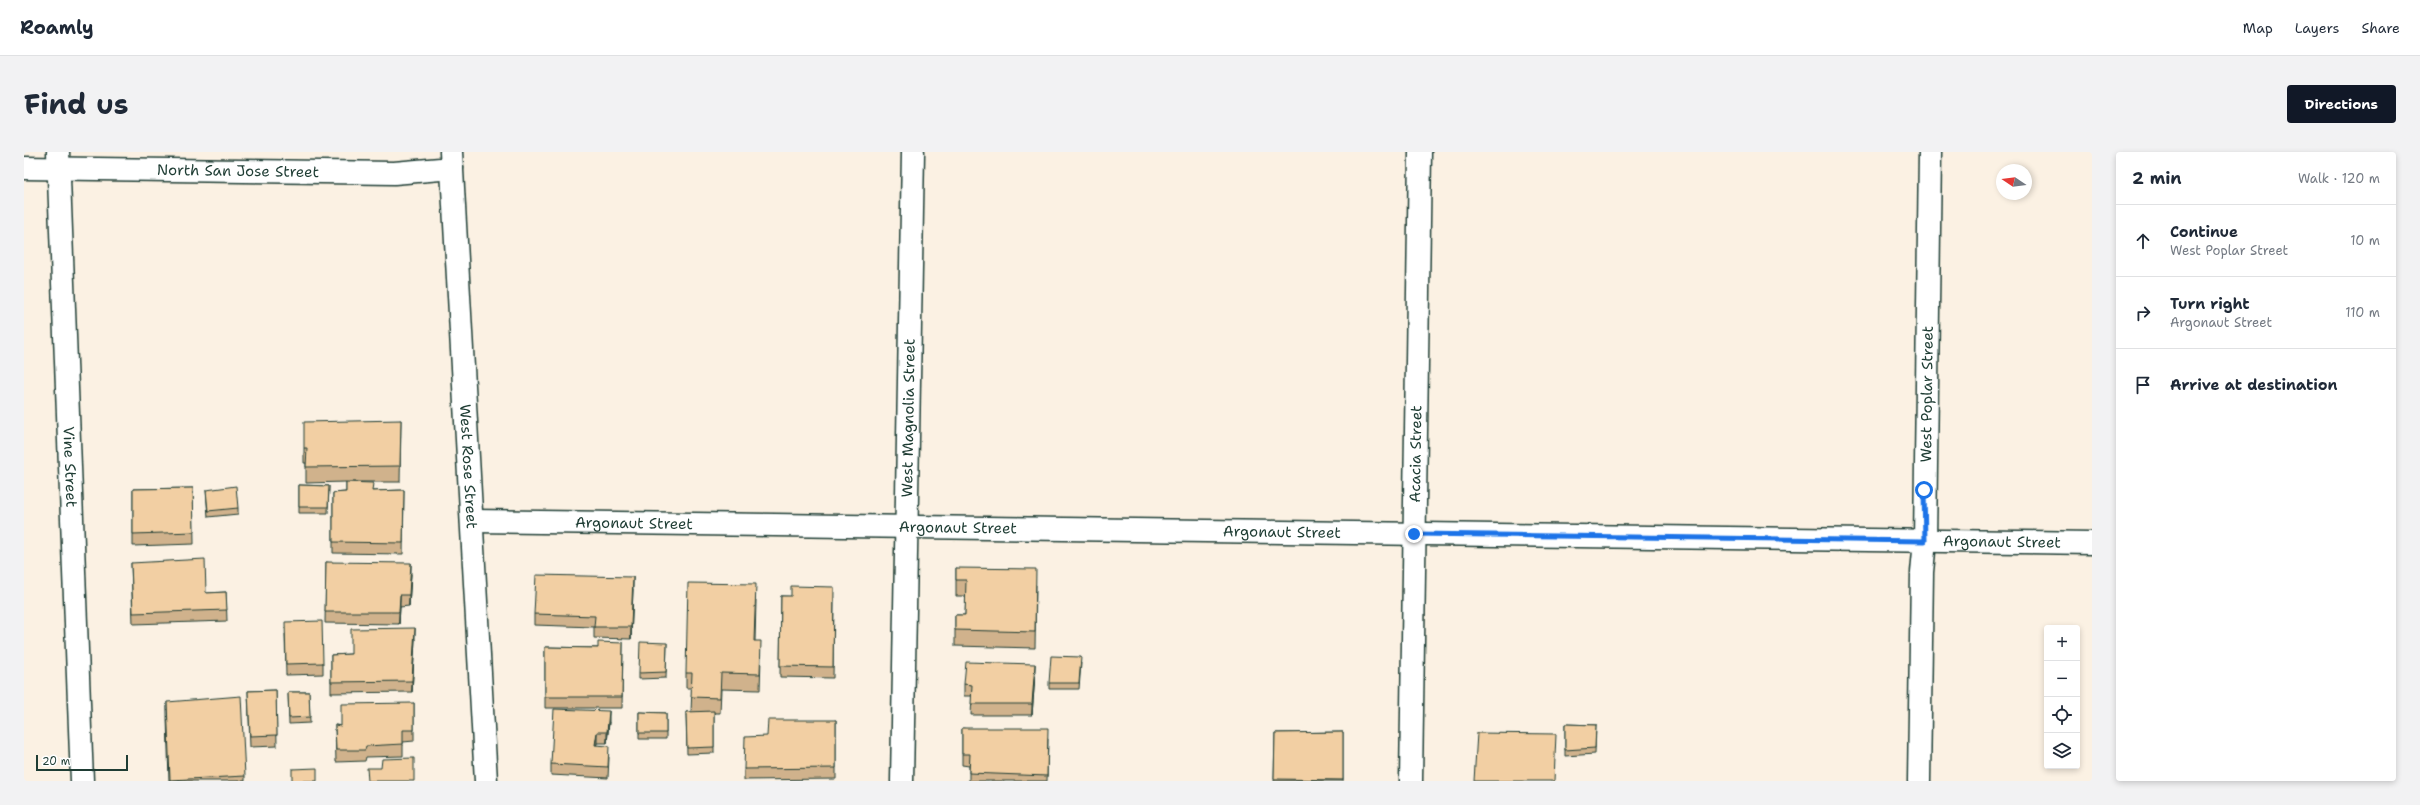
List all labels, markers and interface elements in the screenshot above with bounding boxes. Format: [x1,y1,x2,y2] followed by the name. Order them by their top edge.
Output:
[20,15,94,40] text: Roamly
[2243,19,2273,37] text: Map
[2295,19,2339,37] text: Layers
[2361,19,2400,37] text: Share
[24,85,129,123] text: Find us
[2287,85,2396,123] button: Directions
[157,160,319,182] street label: North San Jose Street
[1996,164,2032,200] north arrow
[2132,167,2182,189] text: 2 min
[2298,170,2380,187] text: Walk · 120 m
[2170,222,2238,242] text: Continue
[2132,230,2154,252] icon: ahead
[2350,232,2380,249] text: 10 m
[2170,242,2288,259] text: West Poplar Street
[2170,294,2250,314] text: Turn right
[2132,302,2154,324] icon: right
[2345,304,2380,321] text: 110 m
[2170,314,2272,331] text: Argonaut Street
[1916,326,1938,463] street label: West Poplar Street
[897,338,920,498] street label: West Magnolia Street
[2132,374,2154,396] icon: arrive
[2170,375,2338,395] text: Arrive at destination
[455,404,482,529] street label: West Rose Street
[1405,405,1426,503] street label: Acacia Street
[58,426,82,508] street label: Vine Street
[1915,481,1933,499] route start
[575,512,693,534] street label: Argonaut Street
[899,517,1017,538] street label: Argonaut Street
[1223,521,1341,543] street label: Argonaut Street
[1405,525,1423,543] route end
[1943,531,2061,553] street label: Argonaut Street
[2044,625,2080,769] map controls
[2044,625,2080,661] button: +
[2044,661,2080,697] button: −
[2044,697,2080,733] button: locate
[2044,733,2080,769] button: layers
[36,753,128,772] scale bar
[42,754,70,769] text: 20 m

